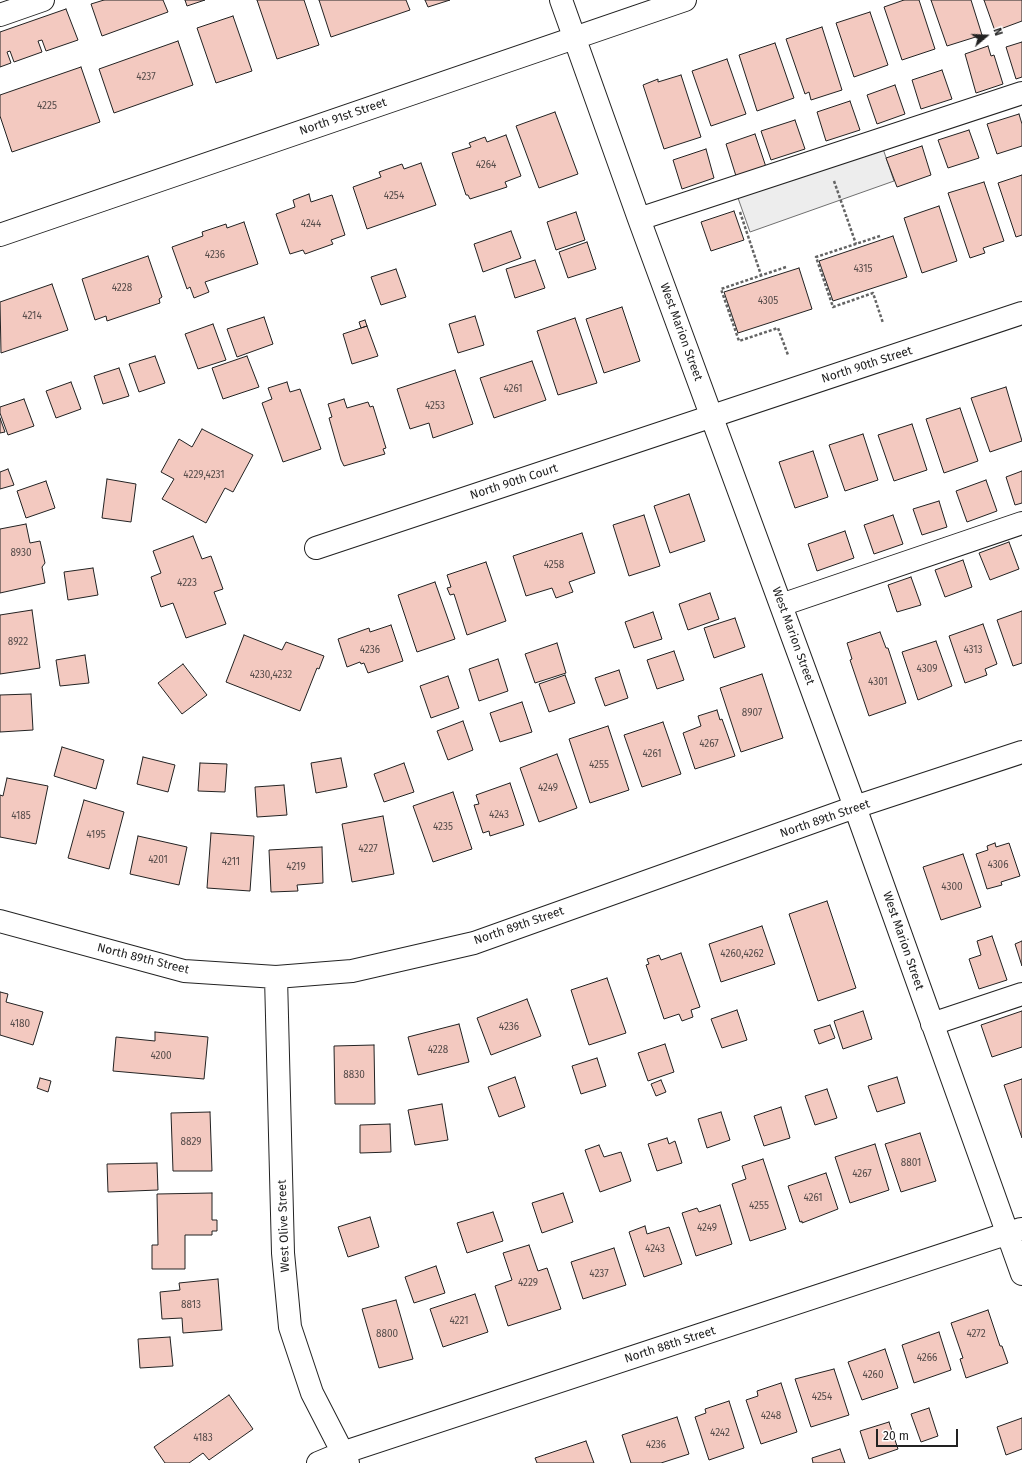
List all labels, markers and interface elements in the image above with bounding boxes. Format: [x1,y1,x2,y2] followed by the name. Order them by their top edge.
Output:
[966,16,1006,56] north arrow
[990,26,1005,37] text: N
[136,71,156,83] house number: 4237
[297,95,389,139] street label: North 91st Street
[37,100,57,112] house number: 4225
[476,159,496,171] house number: 4264
[384,190,404,202] house number: 4254
[301,218,321,230] house number: 4244
[205,249,225,261] house number: 4236
[853,263,873,275] house number: 4315
[657,281,705,383] street label: West Marion Street
[112,282,132,294] house number: 4228
[758,295,778,307] house number: 4305
[22,310,42,322] house number: 4214
[820,344,914,386] street label: North 90th Street
[503,383,523,395] house number: 4261
[425,400,445,412] house number: 4253
[468,461,560,503] street label: North 90th Court
[183,469,225,481] house number: 4229,4231
[11,547,31,559] house number: 8930
[544,559,564,571] house number: 4258
[177,577,197,589] house number: 4223
[769,585,817,687] street label: West Marion Street
[8,636,28,648] house number: 8922
[360,644,380,656] house number: 4236
[963,644,983,656] house number: 4313
[917,663,937,675] house number: 4309
[250,669,292,681] house number: 4230,4232
[868,676,888,688] house number: 4301
[742,707,762,719] house number: 8907
[699,738,719,750] house number: 4267
[642,748,662,760] house number: 4261
[589,759,609,771] house number: 4255
[538,782,558,794] house number: 4249
[778,797,872,841] street label: North 89th Street
[489,809,509,821] house number: 4243
[11,810,31,822] house number: 4185
[433,821,453,833] house number: 4235
[86,829,106,841] house number: 4195
[358,843,378,855] house number: 4227
[148,854,168,866] house number: 4201
[222,856,240,868] house number: 4211
[987,859,1009,871] house number: 4306
[286,861,306,873] house number: 4219
[941,881,963,893] house number: 4300
[879,890,927,992] street label: West Marion Street
[472,904,566,948] street label: North 89th Street
[96,941,190,977] street label: North 89th Street
[720,948,764,960] house number: 4260,4262
[10,1018,30,1030] house number: 4180
[499,1021,519,1033] house number: 4236
[428,1044,448,1056] house number: 4228
[150,1050,172,1062] house number: 4200
[343,1069,365,1081] house number: 8830
[180,1136,202,1148] house number: 8829
[901,1157,921,1169] house number: 8801
[852,1168,872,1180] house number: 4267
[275,1179,293,1273] street label: West Olive Street
[803,1192,823,1204] house number: 4261
[749,1200,769,1212] house number: 4255
[697,1222,717,1234] house number: 4249
[645,1243,665,1255] house number: 4243
[589,1268,609,1280] house number: 4237
[518,1277,538,1289] house number: 4229
[181,1299,201,1311] house number: 8813
[449,1315,469,1327] house number: 4221
[623,1324,717,1366] street label: North 88th Street
[376,1328,398,1340] house number: 8800
[966,1328,986,1340] house number: 4272
[917,1352,937,1364] house number: 4266
[863,1369,883,1381] house number: 4260
[812,1391,832,1403] house number: 4254
[761,1410,781,1422] house number: 4248
[878,1421,960,1447] scale bar
[710,1427,730,1439] house number: 4242
[883,1429,909,1443] text: 20 m
[193,1432,213,1444] house number: 4183
[646,1439,666,1451] house number: 4236

